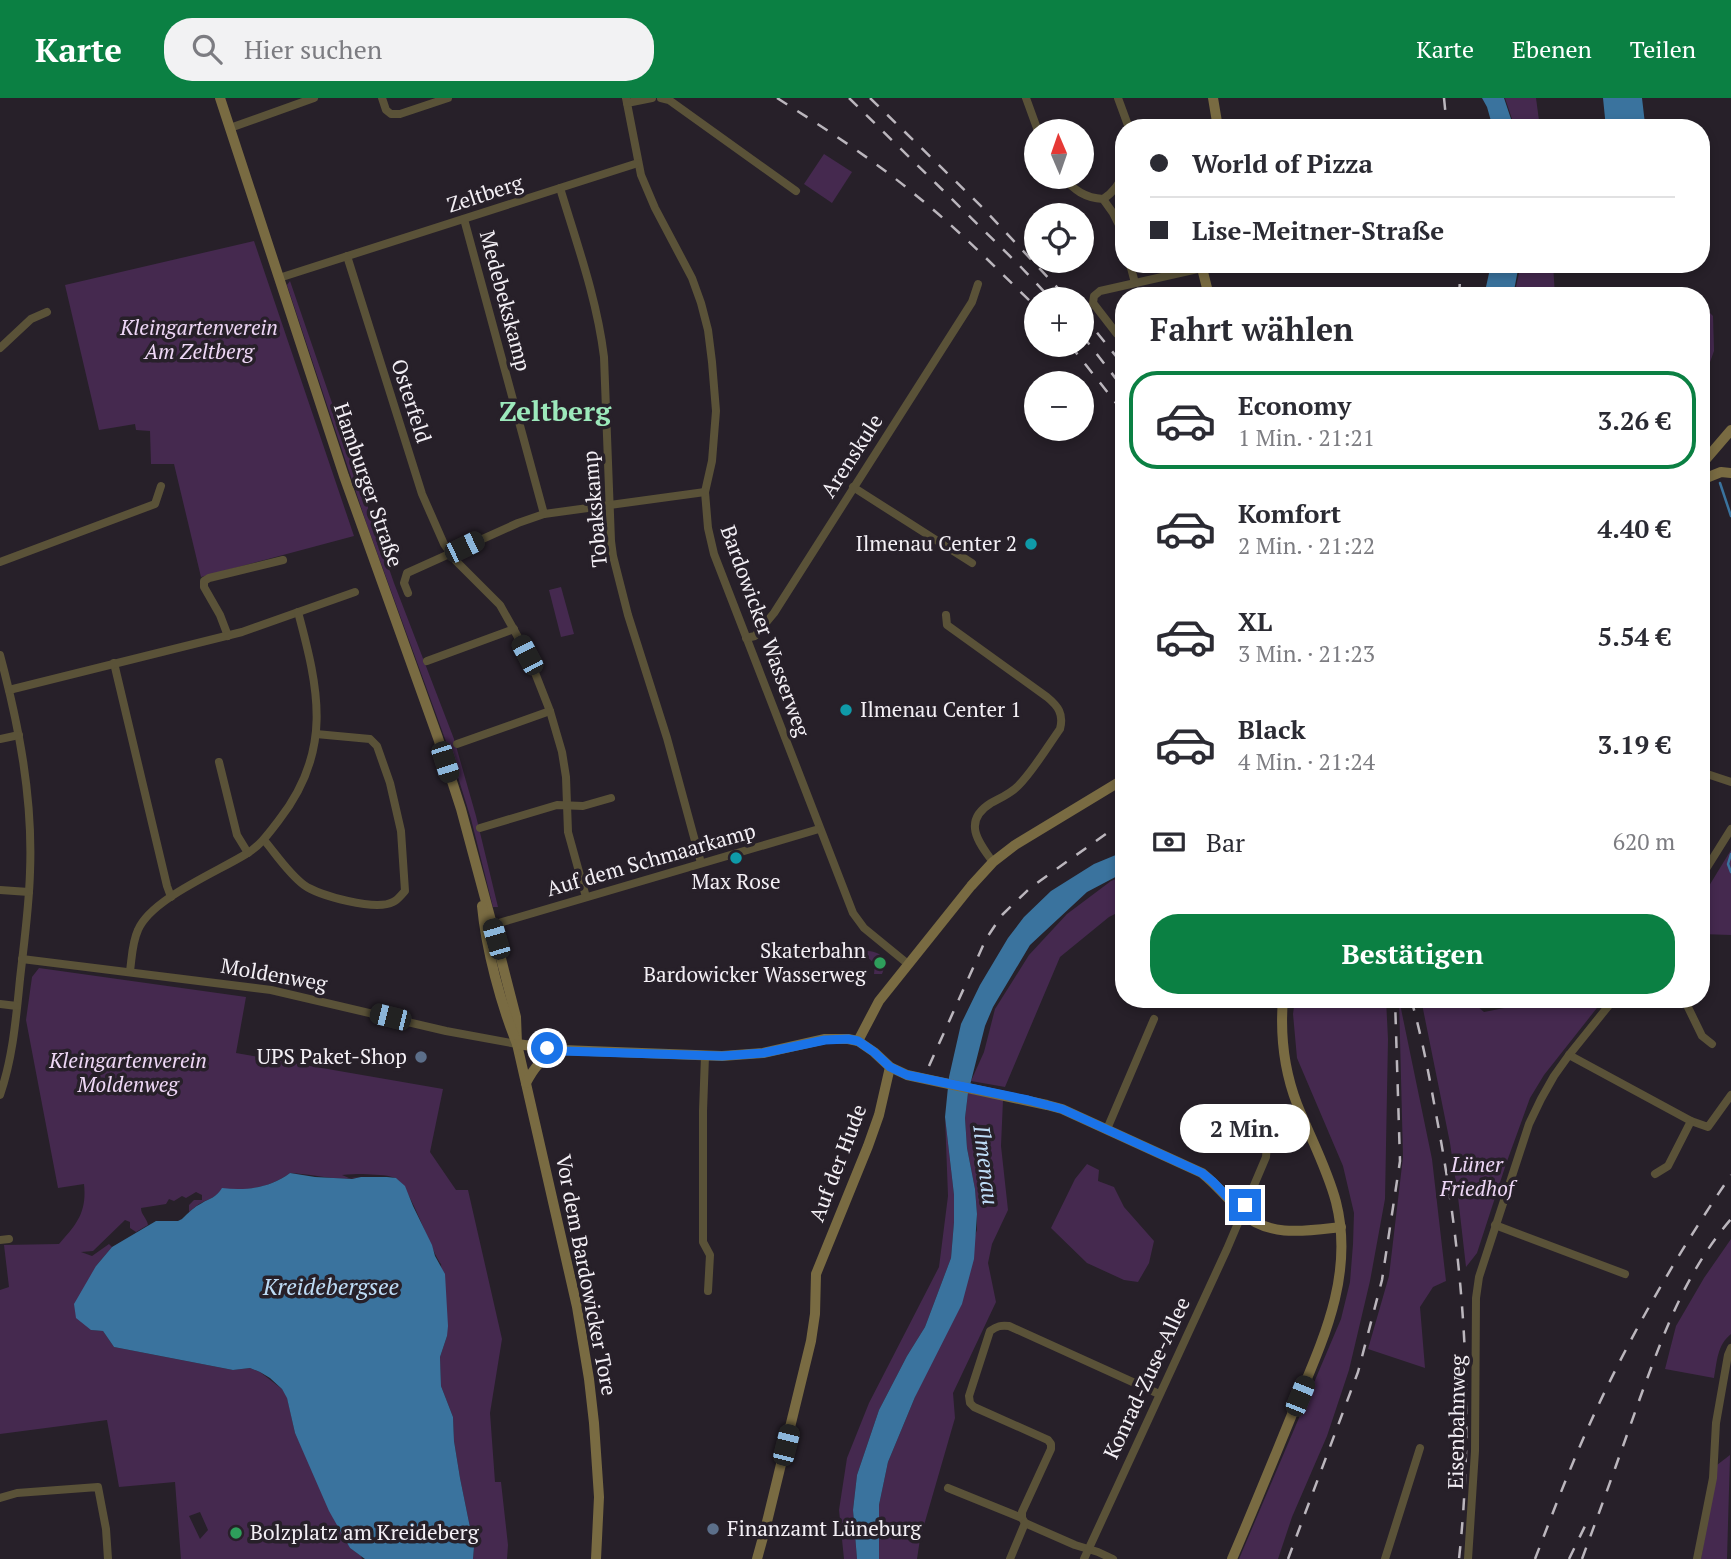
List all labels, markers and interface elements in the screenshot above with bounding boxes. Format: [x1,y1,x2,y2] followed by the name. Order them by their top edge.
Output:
[164,18,654,81] search box
[35,28,122,71] text: Karte
[188,30,226,68] icon: search
[244,32,382,66] text: Hier suchen
[1416,33,1474,65] text: Karte
[1512,33,1592,65] text: Ebenen
[1630,33,1696,65] text: Teilen
[1024,119,1094,189] north arrow
[1024,119,1094,441] map controls
[1192,146,1373,180] text: World of Pizza
[443,167,527,218] street label: Zeltberg
[1024,203,1094,273] button: locate
[1192,213,1444,247] text: Lise-Meitner-Straße
[474,227,538,374] street label: Medebekskamp
[1024,287,1094,357] button: +
[1150,308,1354,350] text: Fahrt wählen
[119,313,278,365] park label: Kleingartenverein Am Zeltberg
[385,355,439,446] street label: Osterfeld
[1024,371,1094,441] button: −
[1238,388,1351,422] text: Economy
[1154,389,1217,452] icon: car
[499,392,612,429] district label: Zeltberg
[328,399,410,571] street label: Hamburger Straße
[1598,403,1671,437] text: 3.26 €
[814,408,889,503] street label: Arenskule
[1238,422,1375,453] text: 1 Min. · 21:21
[575,450,613,568] street label: Tobakskamp
[1238,496,1341,530] text: Komfort
[1154,497,1217,560] icon: car
[1598,511,1671,545] text: 4.40 €
[715,521,818,741] street label: Bardowicker Wasserweg
[441,528,488,566] car
[856,529,1017,557] place label: Ilmenau Center 2
[1238,530,1375,561] text: 2 Min. · 21:22
[1023,536,1039,552] marker: Ilmenau Center 2
[1238,604,1272,638] text: XL
[1154,605,1217,668] icon: car
[1598,619,1671,653] text: 5.54 €
[508,632,547,678] car
[1238,638,1375,669] text: 3 Min. · 21:23
[860,695,1021,723] place label: Ilmenau Center 1
[838,702,854,718] marker: Ilmenau Center 1
[1238,712,1306,746] text: Black
[1154,713,1217,776] icon: car
[1598,727,1671,761] text: 3.19 €
[429,739,462,785] car
[1238,746,1375,777] text: 4 Min. · 21:24
[543,816,759,902] street label: Auf dem Schmaarkamp
[1150,823,1188,861] icon: cash
[1206,825,1245,859] text: Bar
[1613,826,1675,857] text: 620 m
[728,850,744,866] marker: Max Rose
[691,867,781,895] place label: Max Rose
[1150,914,1675,994] button: Bestätigen
[481,916,512,962] car
[643,936,867,988] place label: Skaterbahn Bardowicker Wasserweg
[219,951,330,997] street label: Moldenweg
[872,955,888,971] marker: Skaterbahn Bardowicker Wasserweg
[368,1002,413,1032] car
[531,1032,563,1064] route start
[257,1042,407,1070] place label: UPS Paket-Shop
[48,1046,207,1098] park label: Kleingartenverein Moldenweg
[413,1049,429,1065] marker: UPS Paket-Shop
[802,1100,872,1225] street label: Auf der Hude
[1180,1104,1310,1152] callout: 2 Min.
[1210,1113,1280,1144] text: 2 Min.
[966,1122,1007,1207] water label: Ilmenau
[1439,1150,1518,1202] park label: Lüner Friedhof
[550,1152,624,1398] street label: Vor dem Bardowicker Tore
[1229,1189,1261,1221] route end
[262,1271,399,1302] water label: Kreidebergsee
[1096,1292,1196,1463] street label: Konrad-Zuse-Allee
[1441,1354,1471,1489] street label: Eisenbahnweg
[1283,1373,1318,1419] car
[771,1422,802,1468] car
[727,1514,922,1542] place label: Finanzamt Lüneburg
[250,1518,480,1546] place label: Bolzplatz am Kreideberg
[705,1521,721,1537] marker: Finanzamt Lüneburg
[228,1525,244,1541] marker: Bolzplatz am Kreideberg

